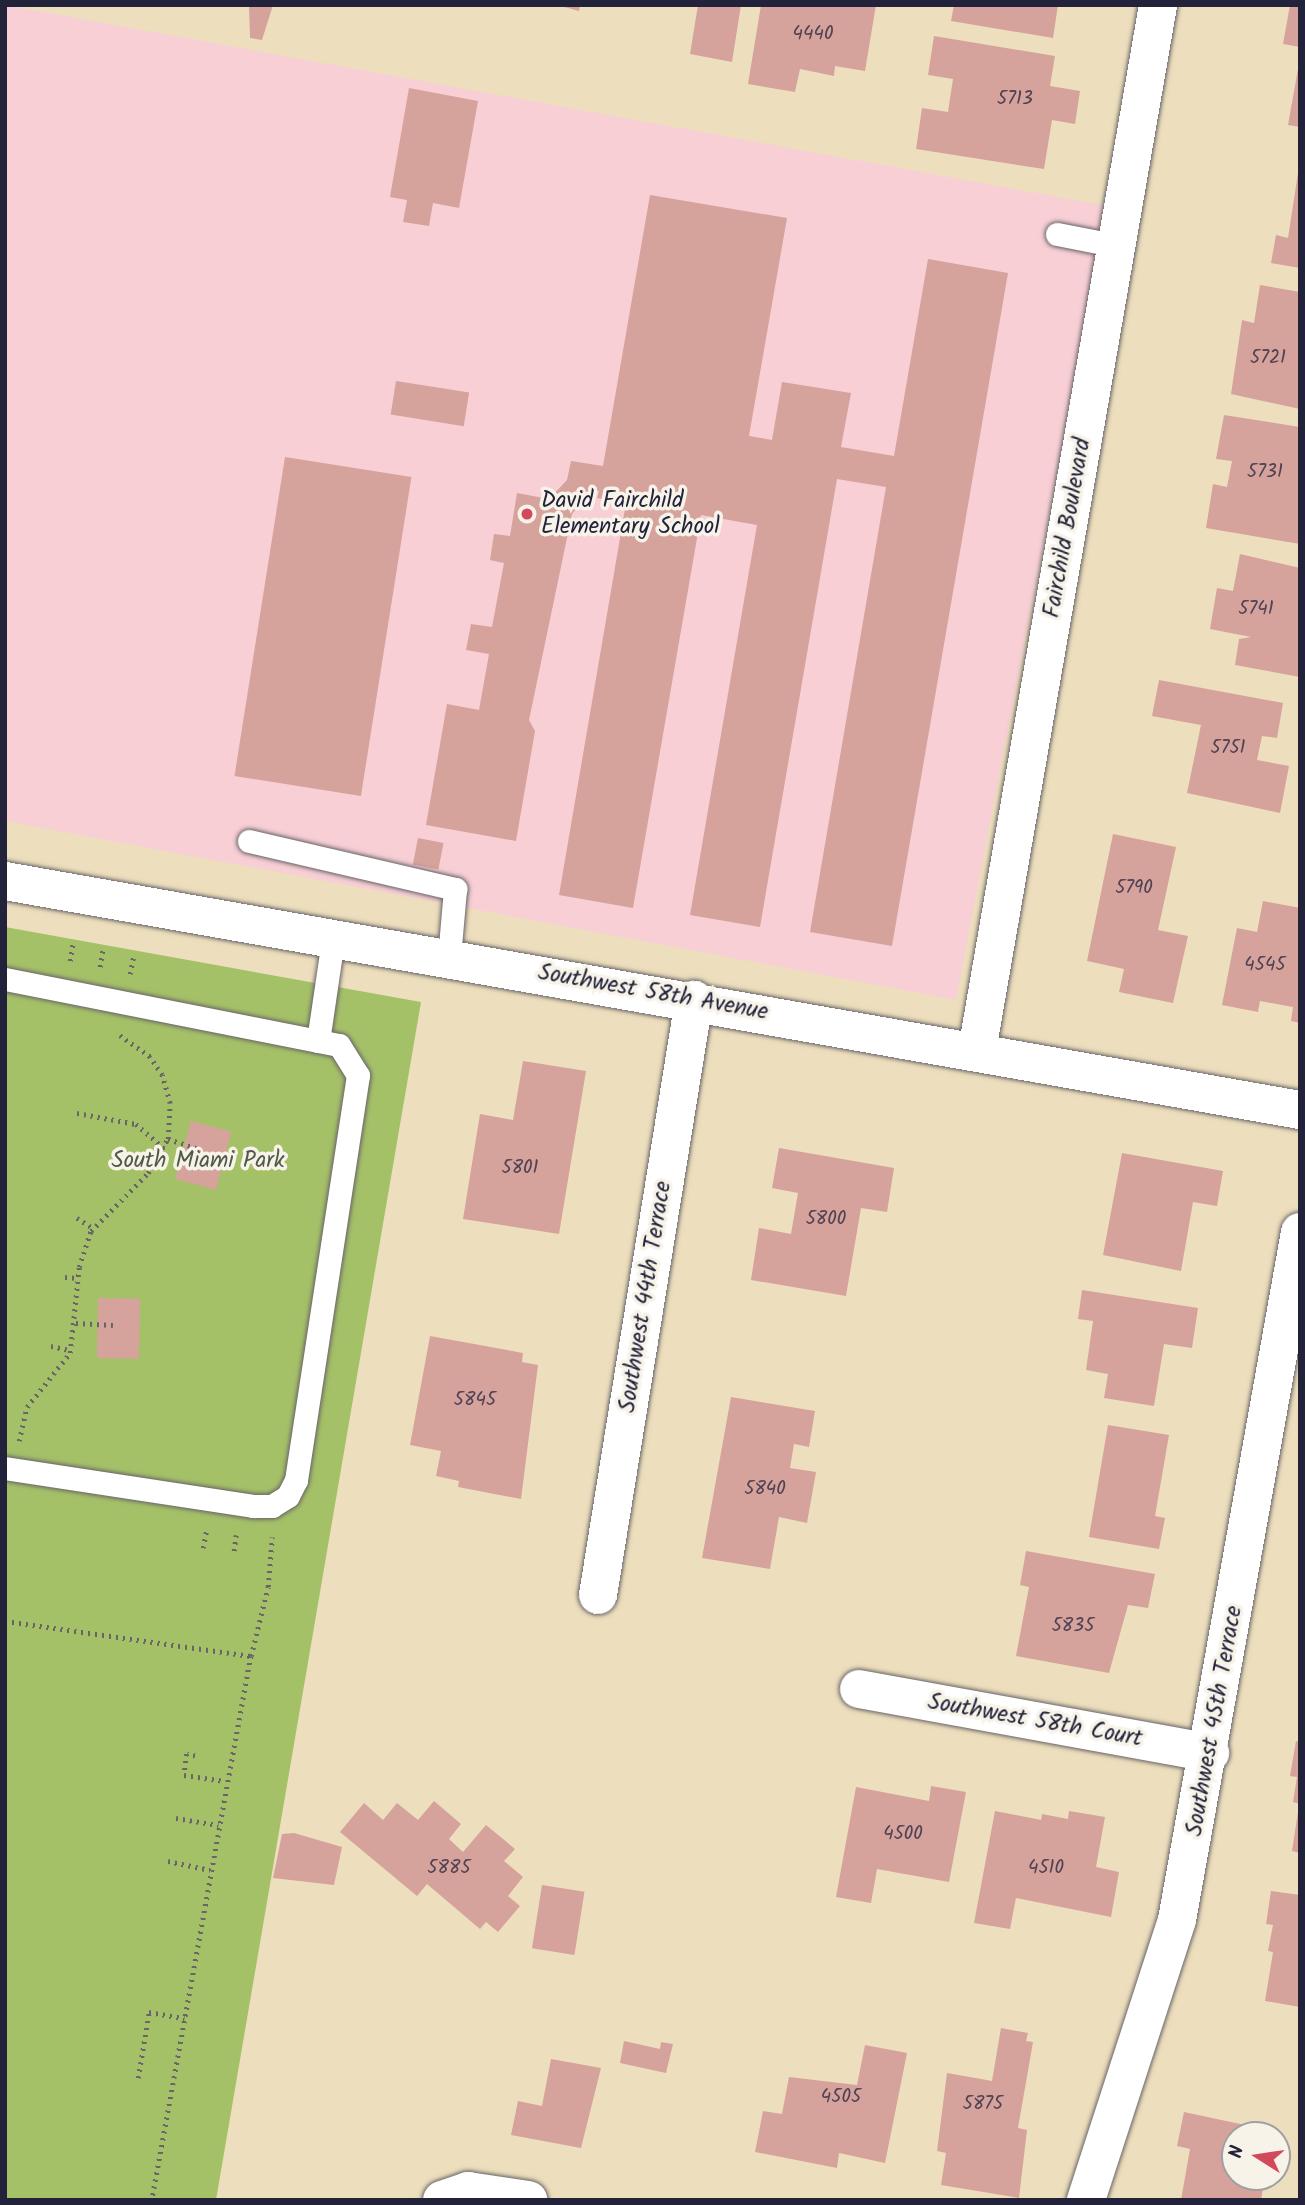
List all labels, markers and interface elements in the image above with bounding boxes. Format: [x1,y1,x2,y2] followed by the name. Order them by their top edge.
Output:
[793,24,833,46] house number: 4440
[997,89,1033,111] house number: 5713
[1250,348,1286,370] house number: 5721
[1039,436,1097,620] street label: Fairchild Boulevard
[1247,462,1283,484] house number: 5731
[541,487,720,541] place label: David Fairchild Elementary School
[519,506,535,522] marker: David Fairchild Elementary School
[1238,599,1274,621] house number: 5741
[1210,738,1246,760] house number: 5751
[1115,878,1153,900] house number: 5790
[1244,955,1286,977] house number: 4545
[536,959,770,1027] street label: Southwest 58th Avenue
[111,1147,285,1175] park label: South Miami Park
[501,1158,539,1180] house number: 5801
[614,1179,678,1415] street label: Southwest 44th Terrace
[806,1209,846,1231] house number: 5800
[454,1390,496,1412] house number: 5845
[744,1479,786,1501] house number: 5840
[1181,1604,1249,1838] street label: Southwest 45th Terrace
[1052,1616,1094,1638] house number: 5835
[926,1689,1144,1753] street label: Southwest 58th Court
[883,1824,923,1846] house number: 4500
[427,1858,471,1880] house number: 5885
[1028,1858,1064,1880] house number: 4510
[821,2087,861,2109] house number: 4505
[963,2094,1003,2116] house number: 5875
[1221,2121,1291,2191] north arrow
[1221,2143,1253,2161] text: N

